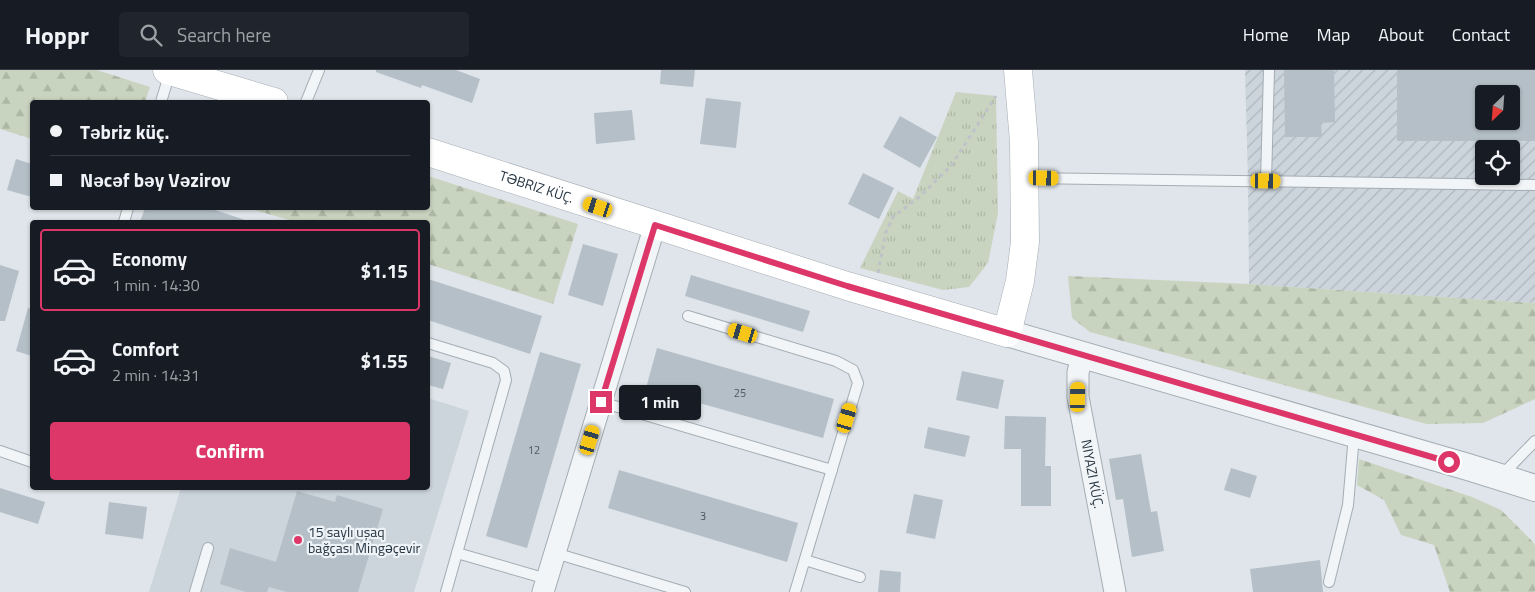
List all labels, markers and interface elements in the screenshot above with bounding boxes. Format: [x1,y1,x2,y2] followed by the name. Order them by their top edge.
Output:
[119,12,469,57] search box
[25,17,89,53] text: Hoppr
[177,20,271,49] text: Search here
[137,21,165,49] icon: search
[1243,21,1289,48] text: Home
[1317,21,1350,48] text: Map
[1378,21,1424,48] text: About
[1452,21,1510,48] text: Contact
[1475,85,1520,130] north arrow
[1475,85,1520,185] map controls
[80,117,169,146] text: Təbriz küç.
[1475,140,1520,185] button: locate
[80,165,230,194] text: Nəcəf bəy Vəzirov
[497,165,577,208] street label: TƏBRIZ KÜÇ.
[1028,170,1059,186] car
[1250,173,1281,189] car
[581,195,614,219] car
[112,244,187,273] text: Economy
[52,248,97,293] icon: car
[361,256,408,285] text: $1.15
[112,273,200,297] text: 1 min · 14:30
[726,321,759,345] car
[112,334,179,363] text: Comfort
[52,338,97,383] icon: car
[361,346,408,375] text: $1.55
[112,363,200,387] text: 2 min · 14:31
[1070,382,1085,412] car
[618,384,701,420] callout: 1 min
[734,385,746,401] house number: 25
[641,390,679,414] text: 1 min
[590,391,612,413] route end
[835,401,858,435] car
[50,422,410,480] button: Confirm
[578,423,601,457] car
[1076,437,1110,510] street label: NIYAZI KÜÇ.
[528,442,540,458] house number: 12
[1438,451,1460,473] route start
[700,508,706,524] house number: 3
[308,521,420,558] place label: 15 saylı uşaq bağçası Mingəçevir
[292,534,304,546] marker: 15 saylı uşaq bağçası Mingəçevir

